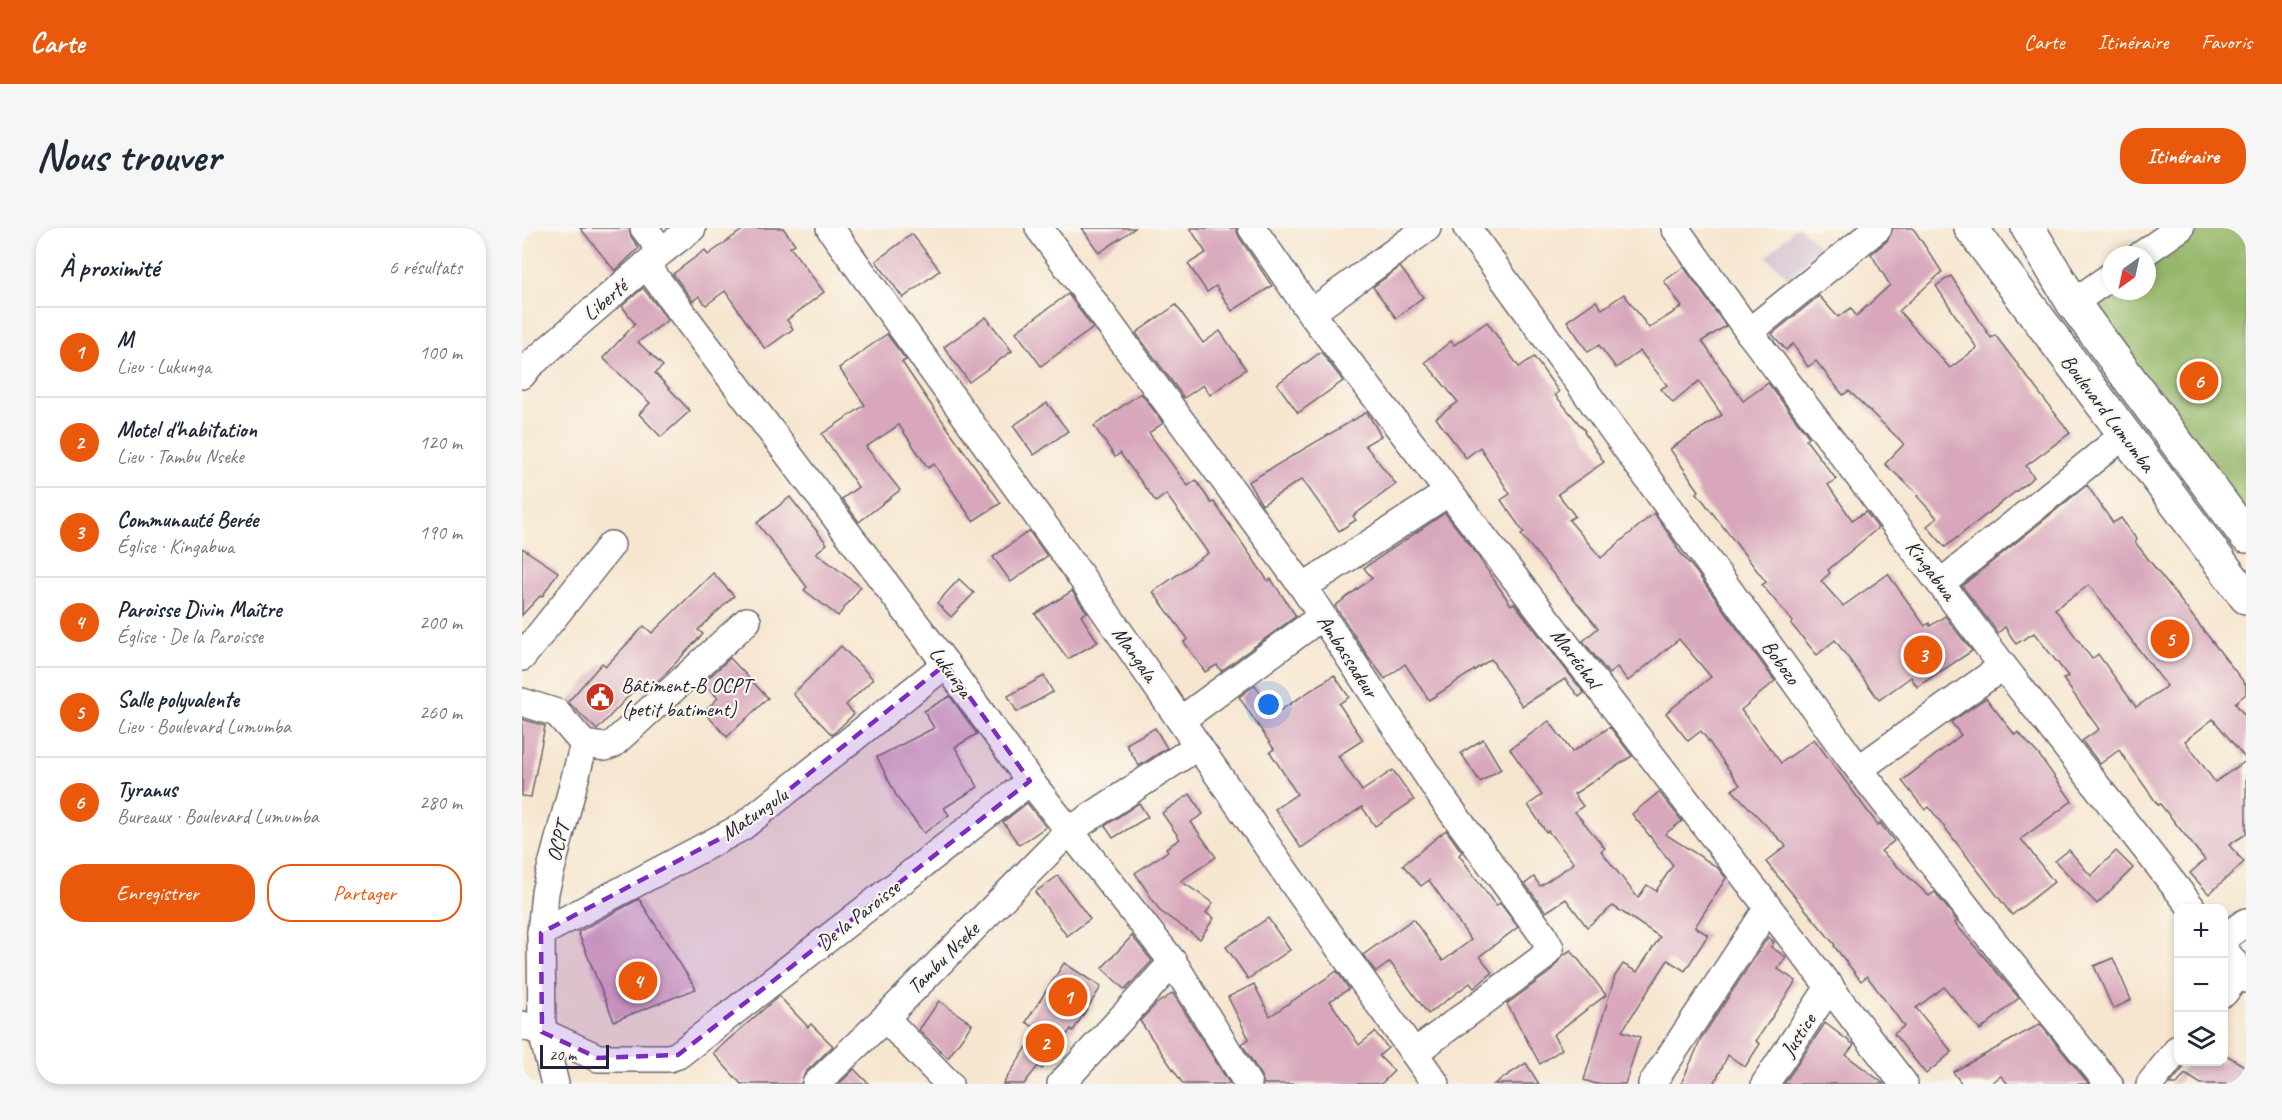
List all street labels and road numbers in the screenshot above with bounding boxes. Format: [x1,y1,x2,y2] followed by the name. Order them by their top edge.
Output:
[577,272,635,326] street label: Liberté
[2055,349,2162,478] street label: Boulevard Lumumba
[1900,535,1963,607] street label: Kingabwa
[1312,610,1385,704] street label: Ambassadeur
[1107,621,1165,689] street label: Mangala
[1545,623,1609,696] street label: Maréchal
[1756,635,1807,691] street label: Bobozo
[924,641,980,705] street label: Lukunga
[716,781,793,846] street label: Matungulu
[540,814,577,864] street label: OCPT
[811,874,906,956] street label: De la Paroisse
[902,915,986,999] street label: Tambu Nseke
[1774,1007,1822,1062] street label: Justice

